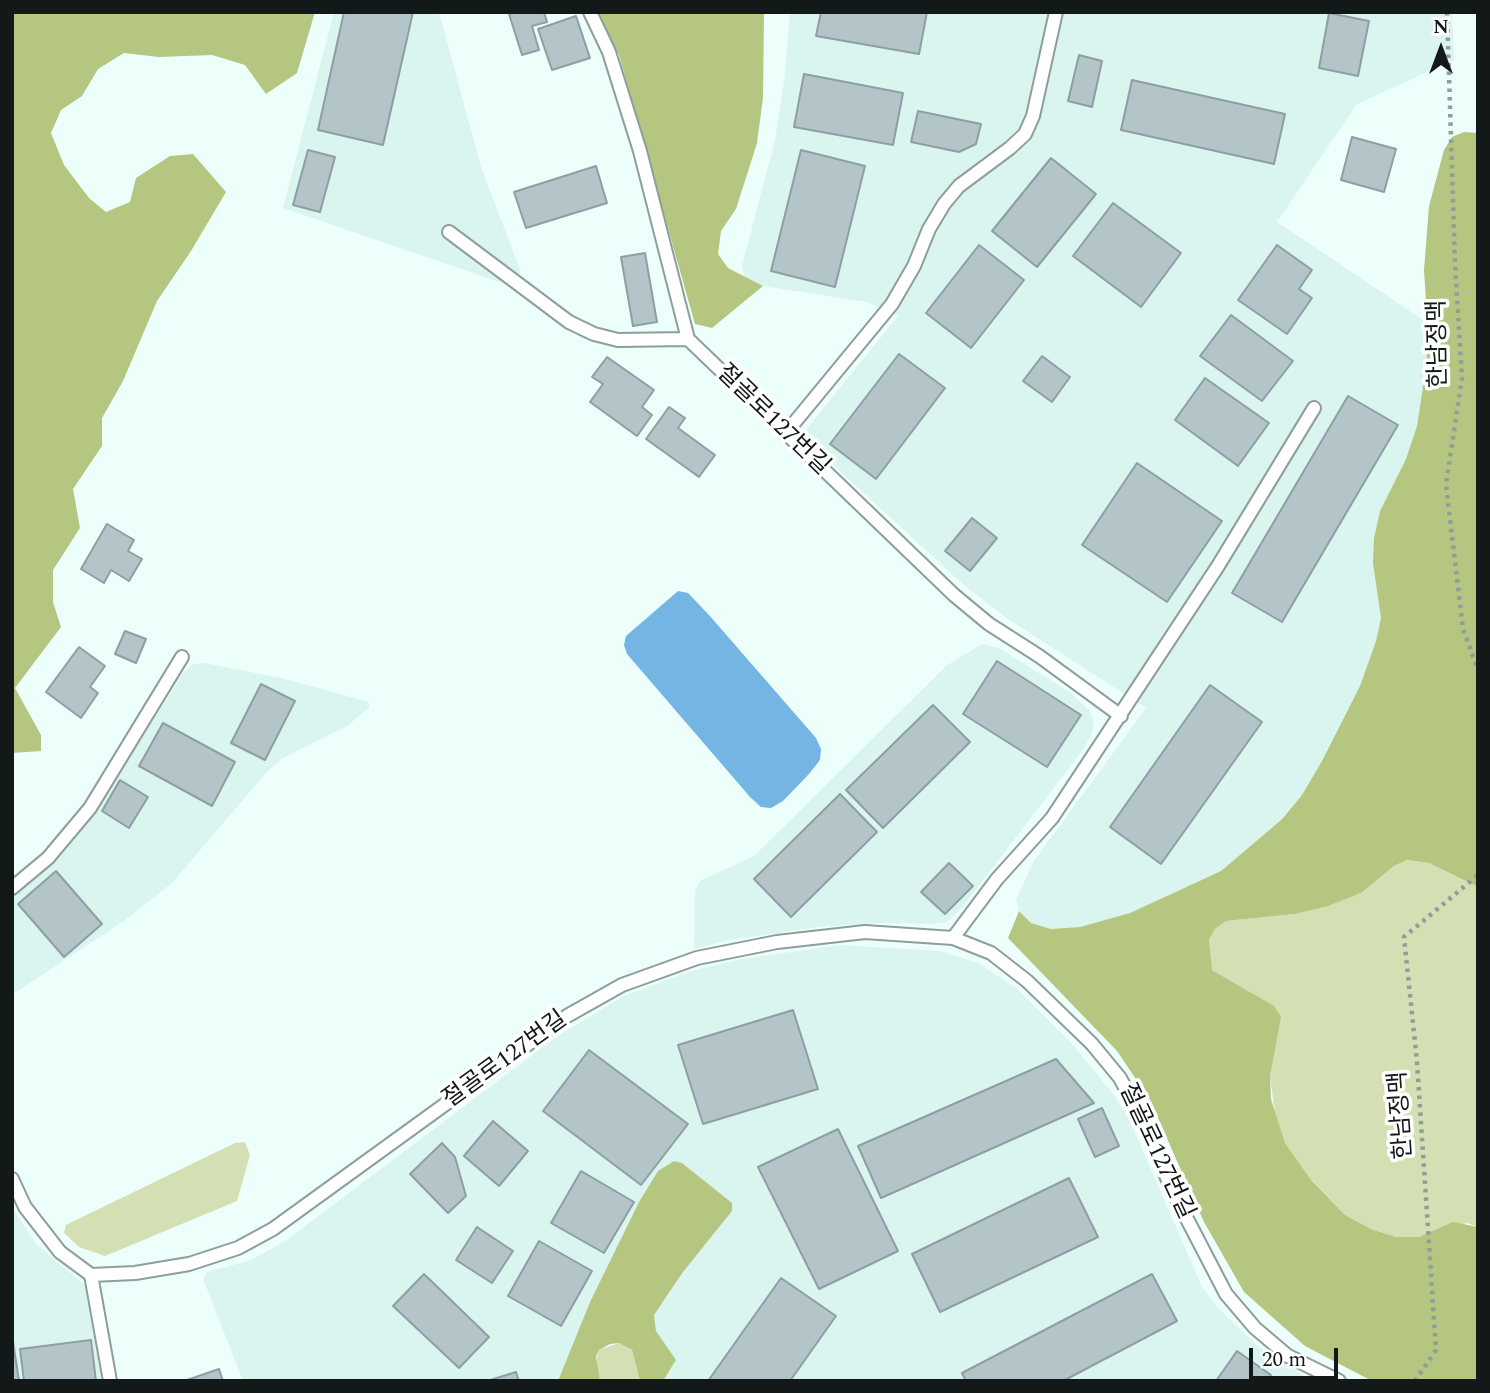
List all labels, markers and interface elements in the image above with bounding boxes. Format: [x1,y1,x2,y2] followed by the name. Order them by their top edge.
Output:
[1433,13,1449,42] text: N
[1406,14,1476,84] north arrow
[1425,300,1455,388] street label: 한남정맥
[709,360,835,482] street label: 절골로127번길
[438,1006,574,1116] street label: 절골로127번길
[1386,1070,1420,1160] street label: 한남정맥
[1111,1080,1199,1224] street label: 절골로127번길
[1252,1334,1341,1378] scale bar
[1262,1344,1306,1376] text: 20 m

